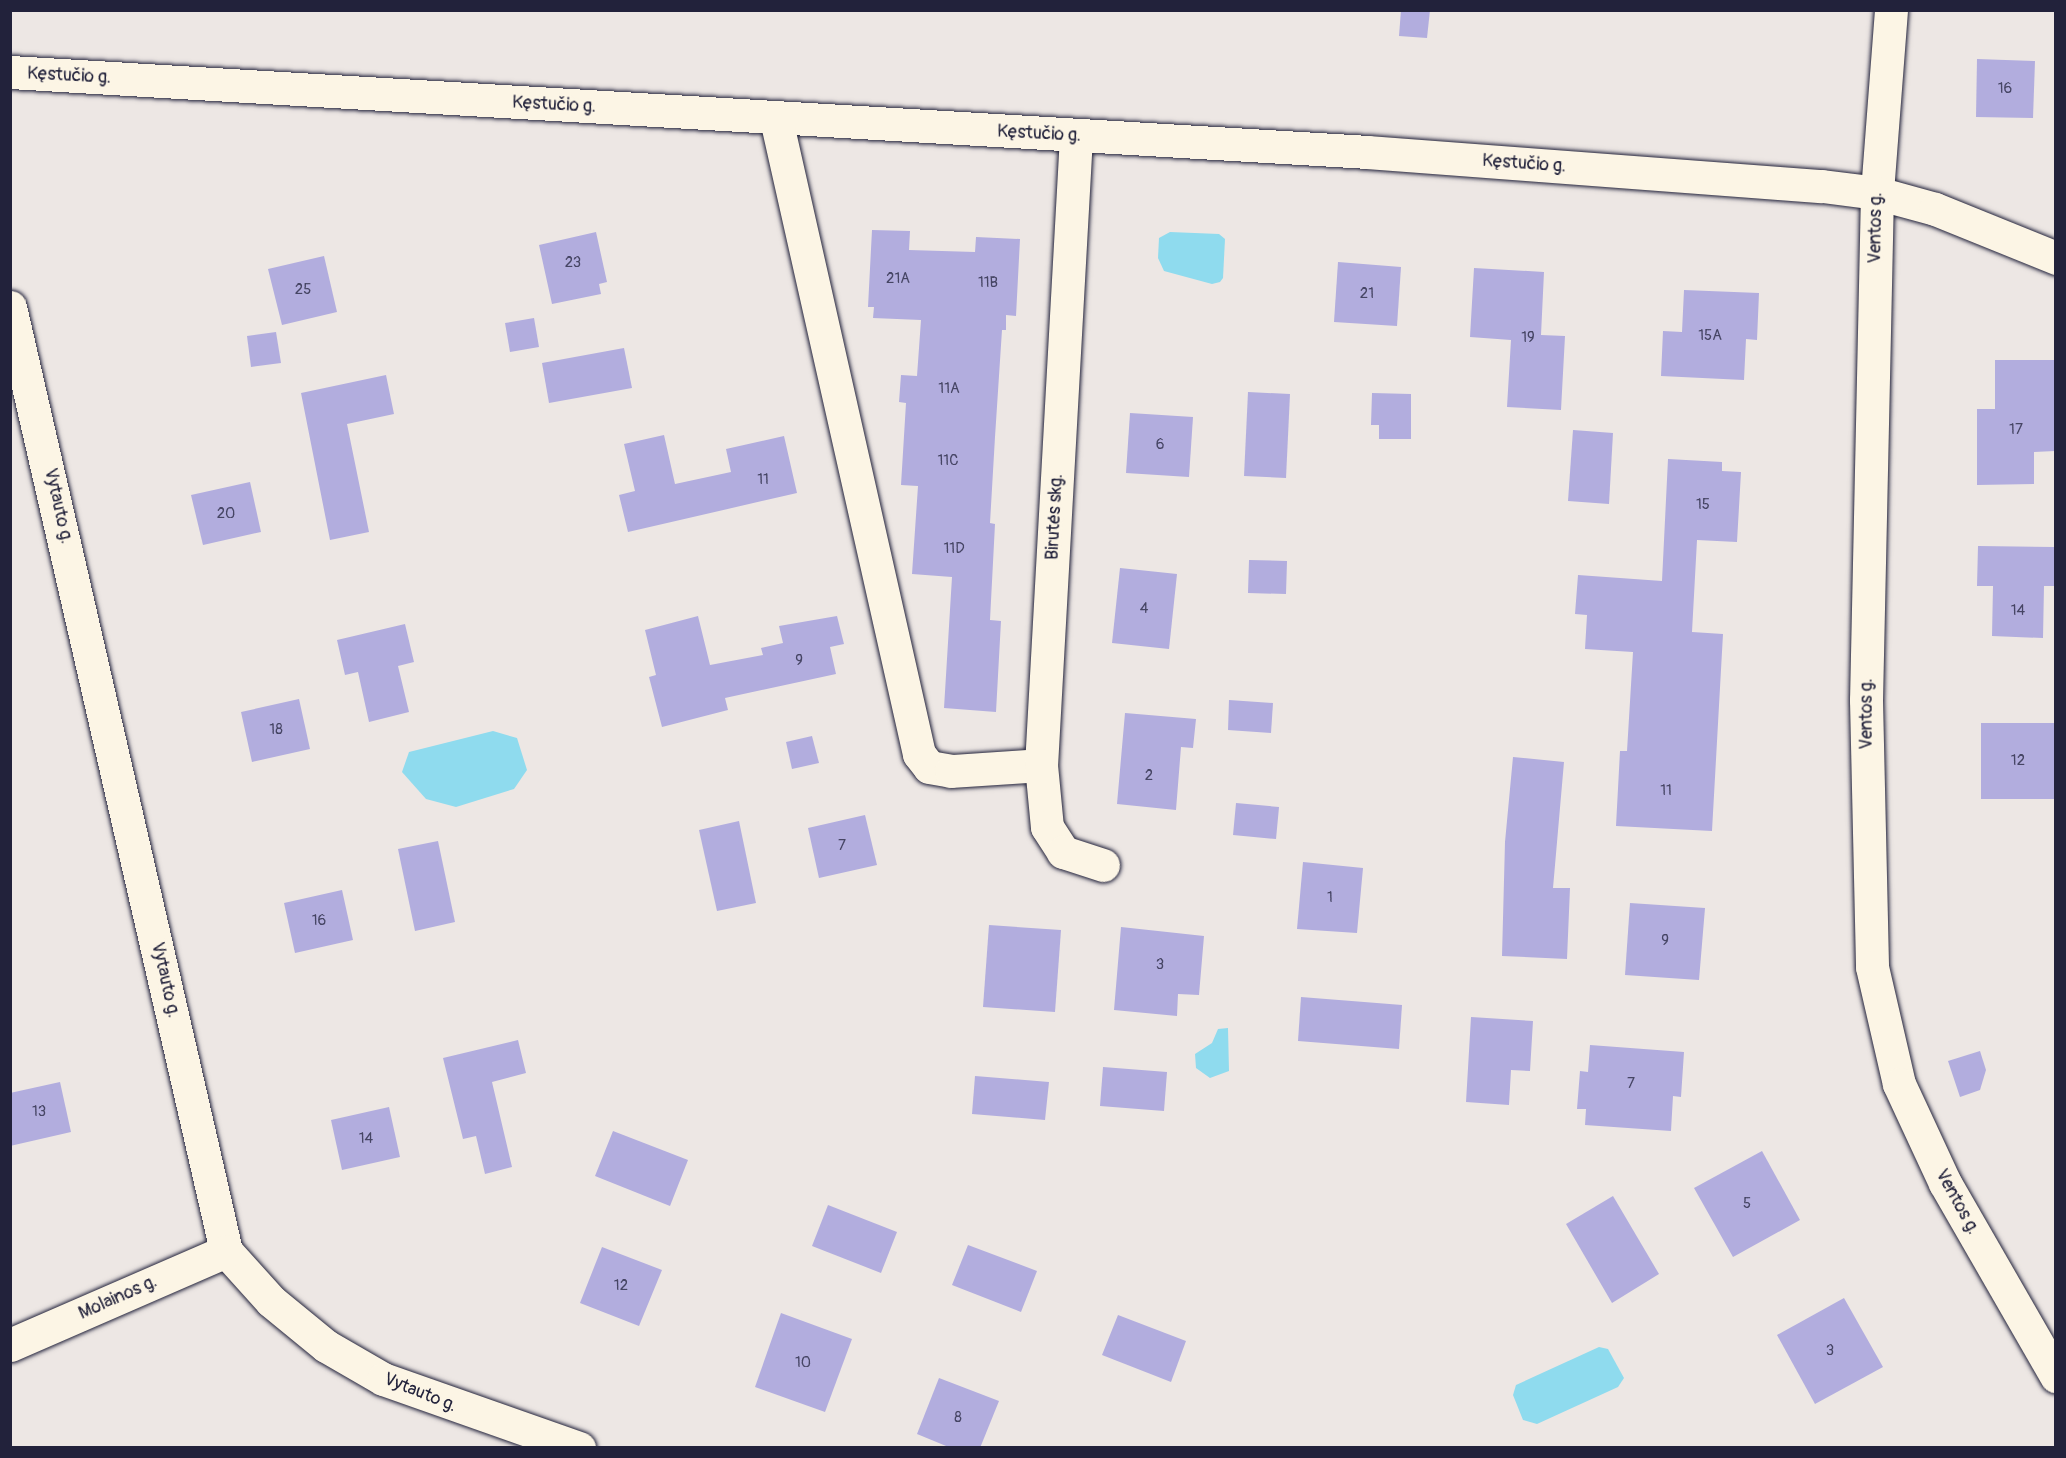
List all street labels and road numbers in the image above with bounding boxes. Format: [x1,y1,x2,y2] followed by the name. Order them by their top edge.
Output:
[27,63,111,89] street label: Kęstučio g.
[512,92,596,118] street label: Kęstučio g.
[997,121,1081,147] street label: Kęstučio g.
[1481,150,1567,178] street label: Kęstučio g.
[1865,192,1887,264] street label: Ventos g.
[39,466,77,546] street label: Vytauto g.
[1042,473,1068,561] street label: Birutės skg.
[1856,678,1878,750] street label: Ventos g.
[146,940,184,1020] street label: Vytauto g.
[1930,1166,1984,1238] street label: Ventos g.
[75,1271,161,1325] street label: Molainos g.
[380,1369,460,1417] street label: Vytauto g.

